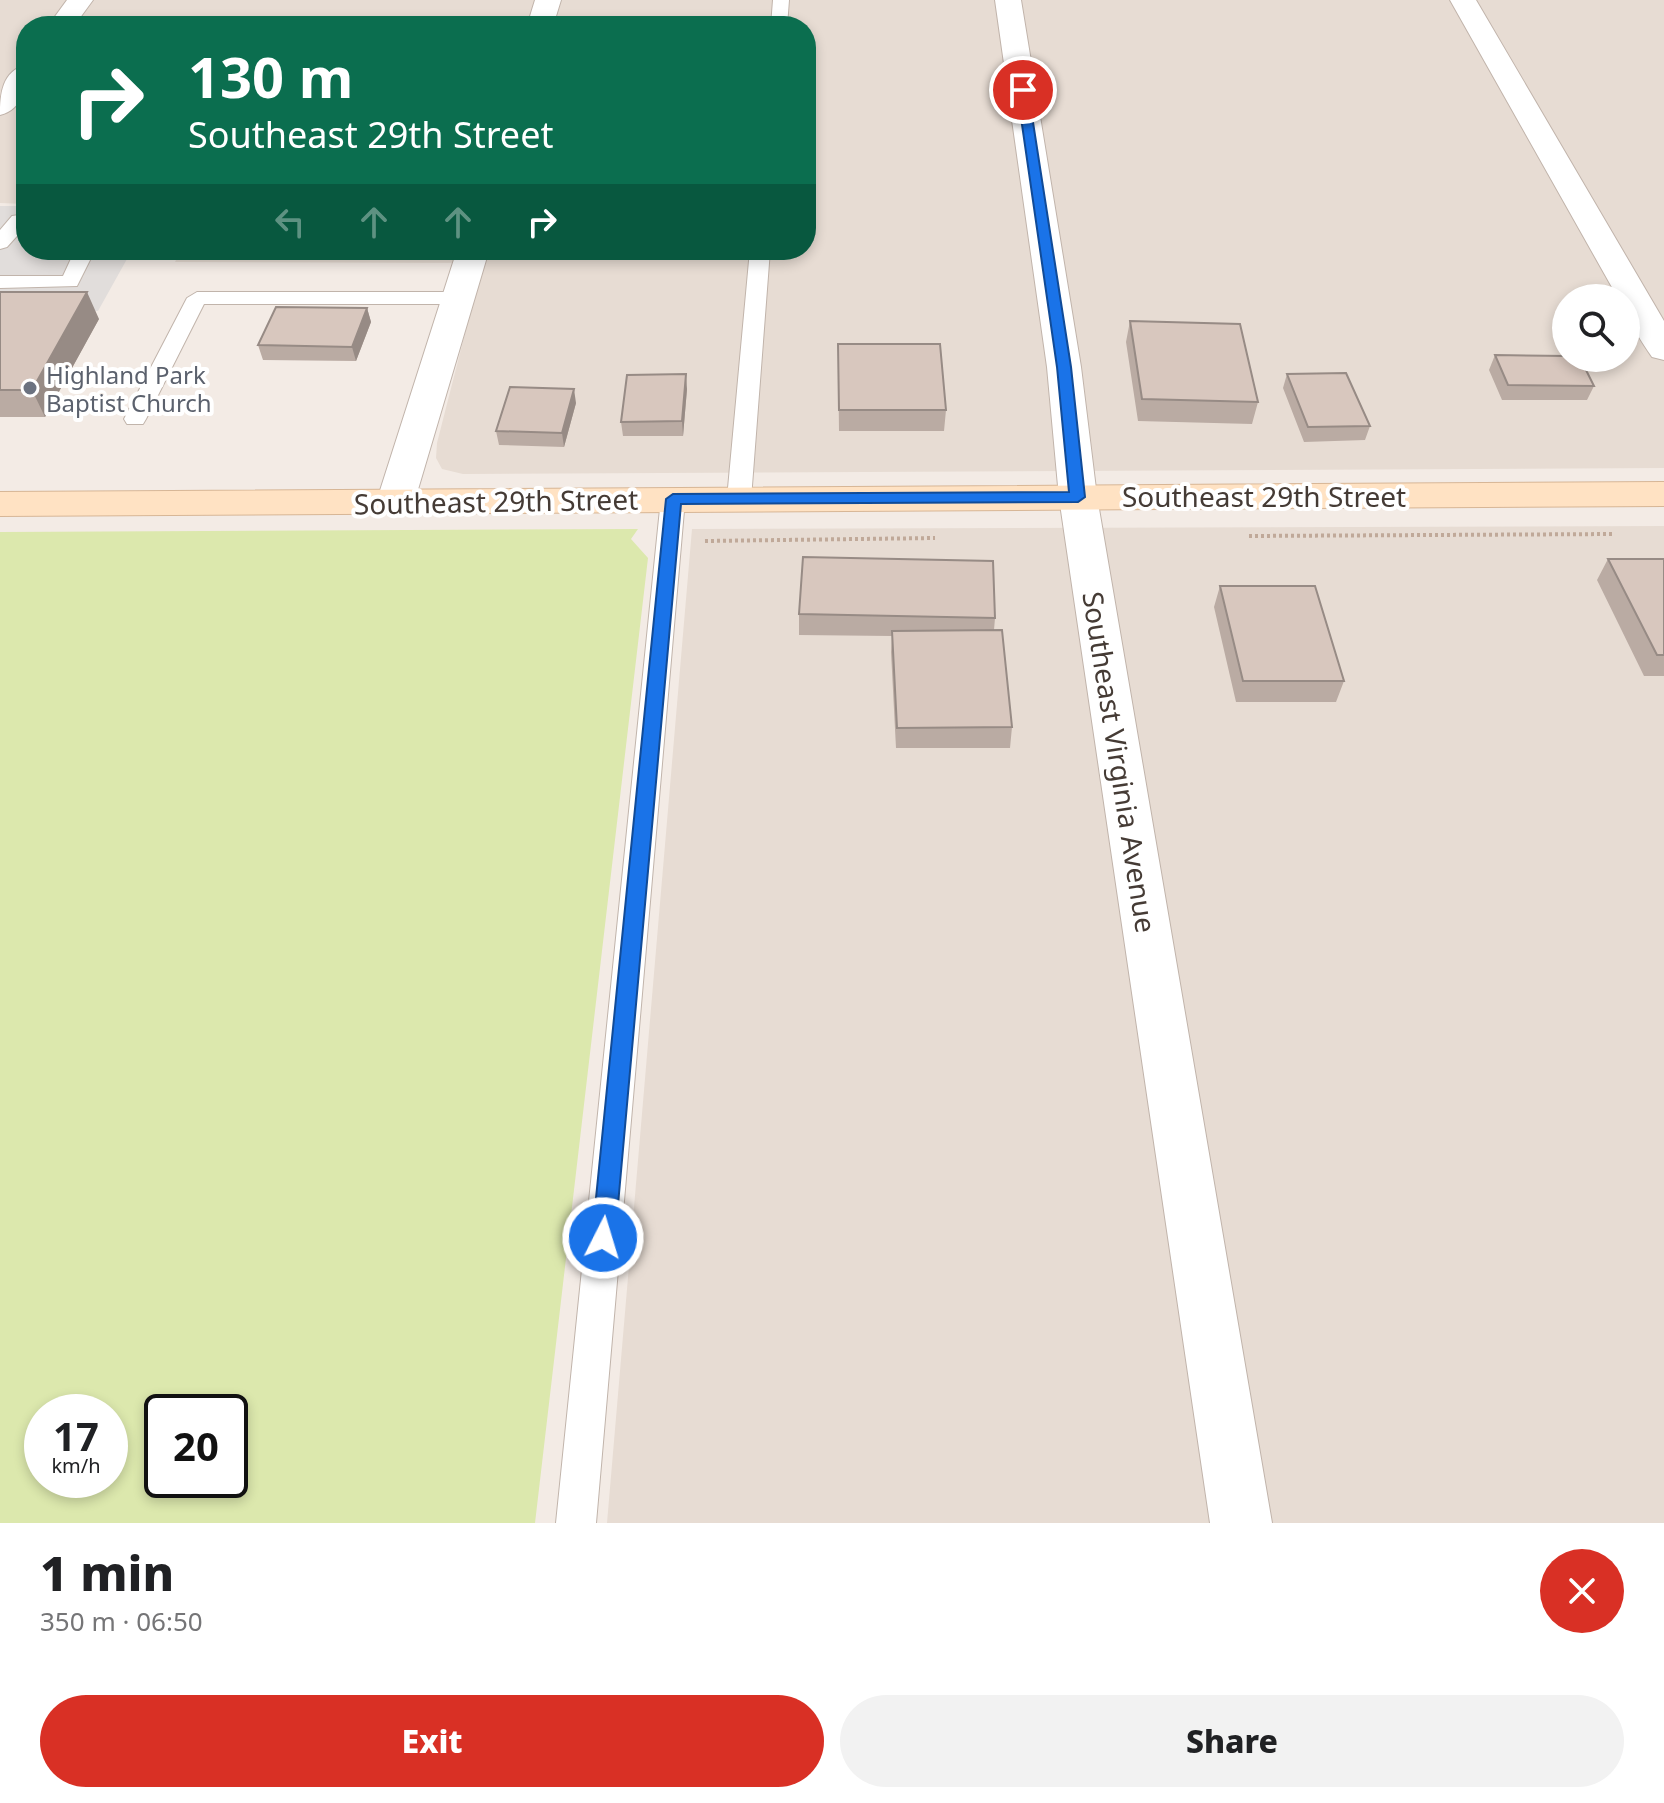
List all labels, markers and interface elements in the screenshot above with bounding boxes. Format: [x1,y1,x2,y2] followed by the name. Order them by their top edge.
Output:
[188,38,353,114] text: 130 m
[56,48,160,152] icon: right
[989,56,1057,124] pin
[1001,68,1045,112] icon: arrive
[188,110,553,159] text: Southeast 29th Street
[268,200,312,244] icon: left
[352,200,396,244] icon: ahead
[436,200,480,244] icon: ahead
[520,200,564,244] icon: right
[1552,284,1640,372] map controls
[1552,284,1640,372] button: search
[46,358,212,419] place label: Highland Park Baptist Church
[21,379,39,397] marker: Highland Park Baptist Church
[1122,477,1406,515] street label: Southeast 29th Street
[354,480,638,522] street label: Southeast 29th Street
[1074,589,1166,935] street label: Southeast Virginia Avenue
[561,1196,645,1280] position arrow
[144,1394,248,1498] speed limit sign: 20
[53,1408,99,1463] text: 17
[51,1452,101,1479] text: km/h
[40,1540,174,1605] text: 1 min
[1540,1549,1624,1633] button: close
[40,1603,203,1639] text: 350 m · 06:50
[40,1695,824,1787] button: Exit
[840,1695,1624,1787] button: Share

